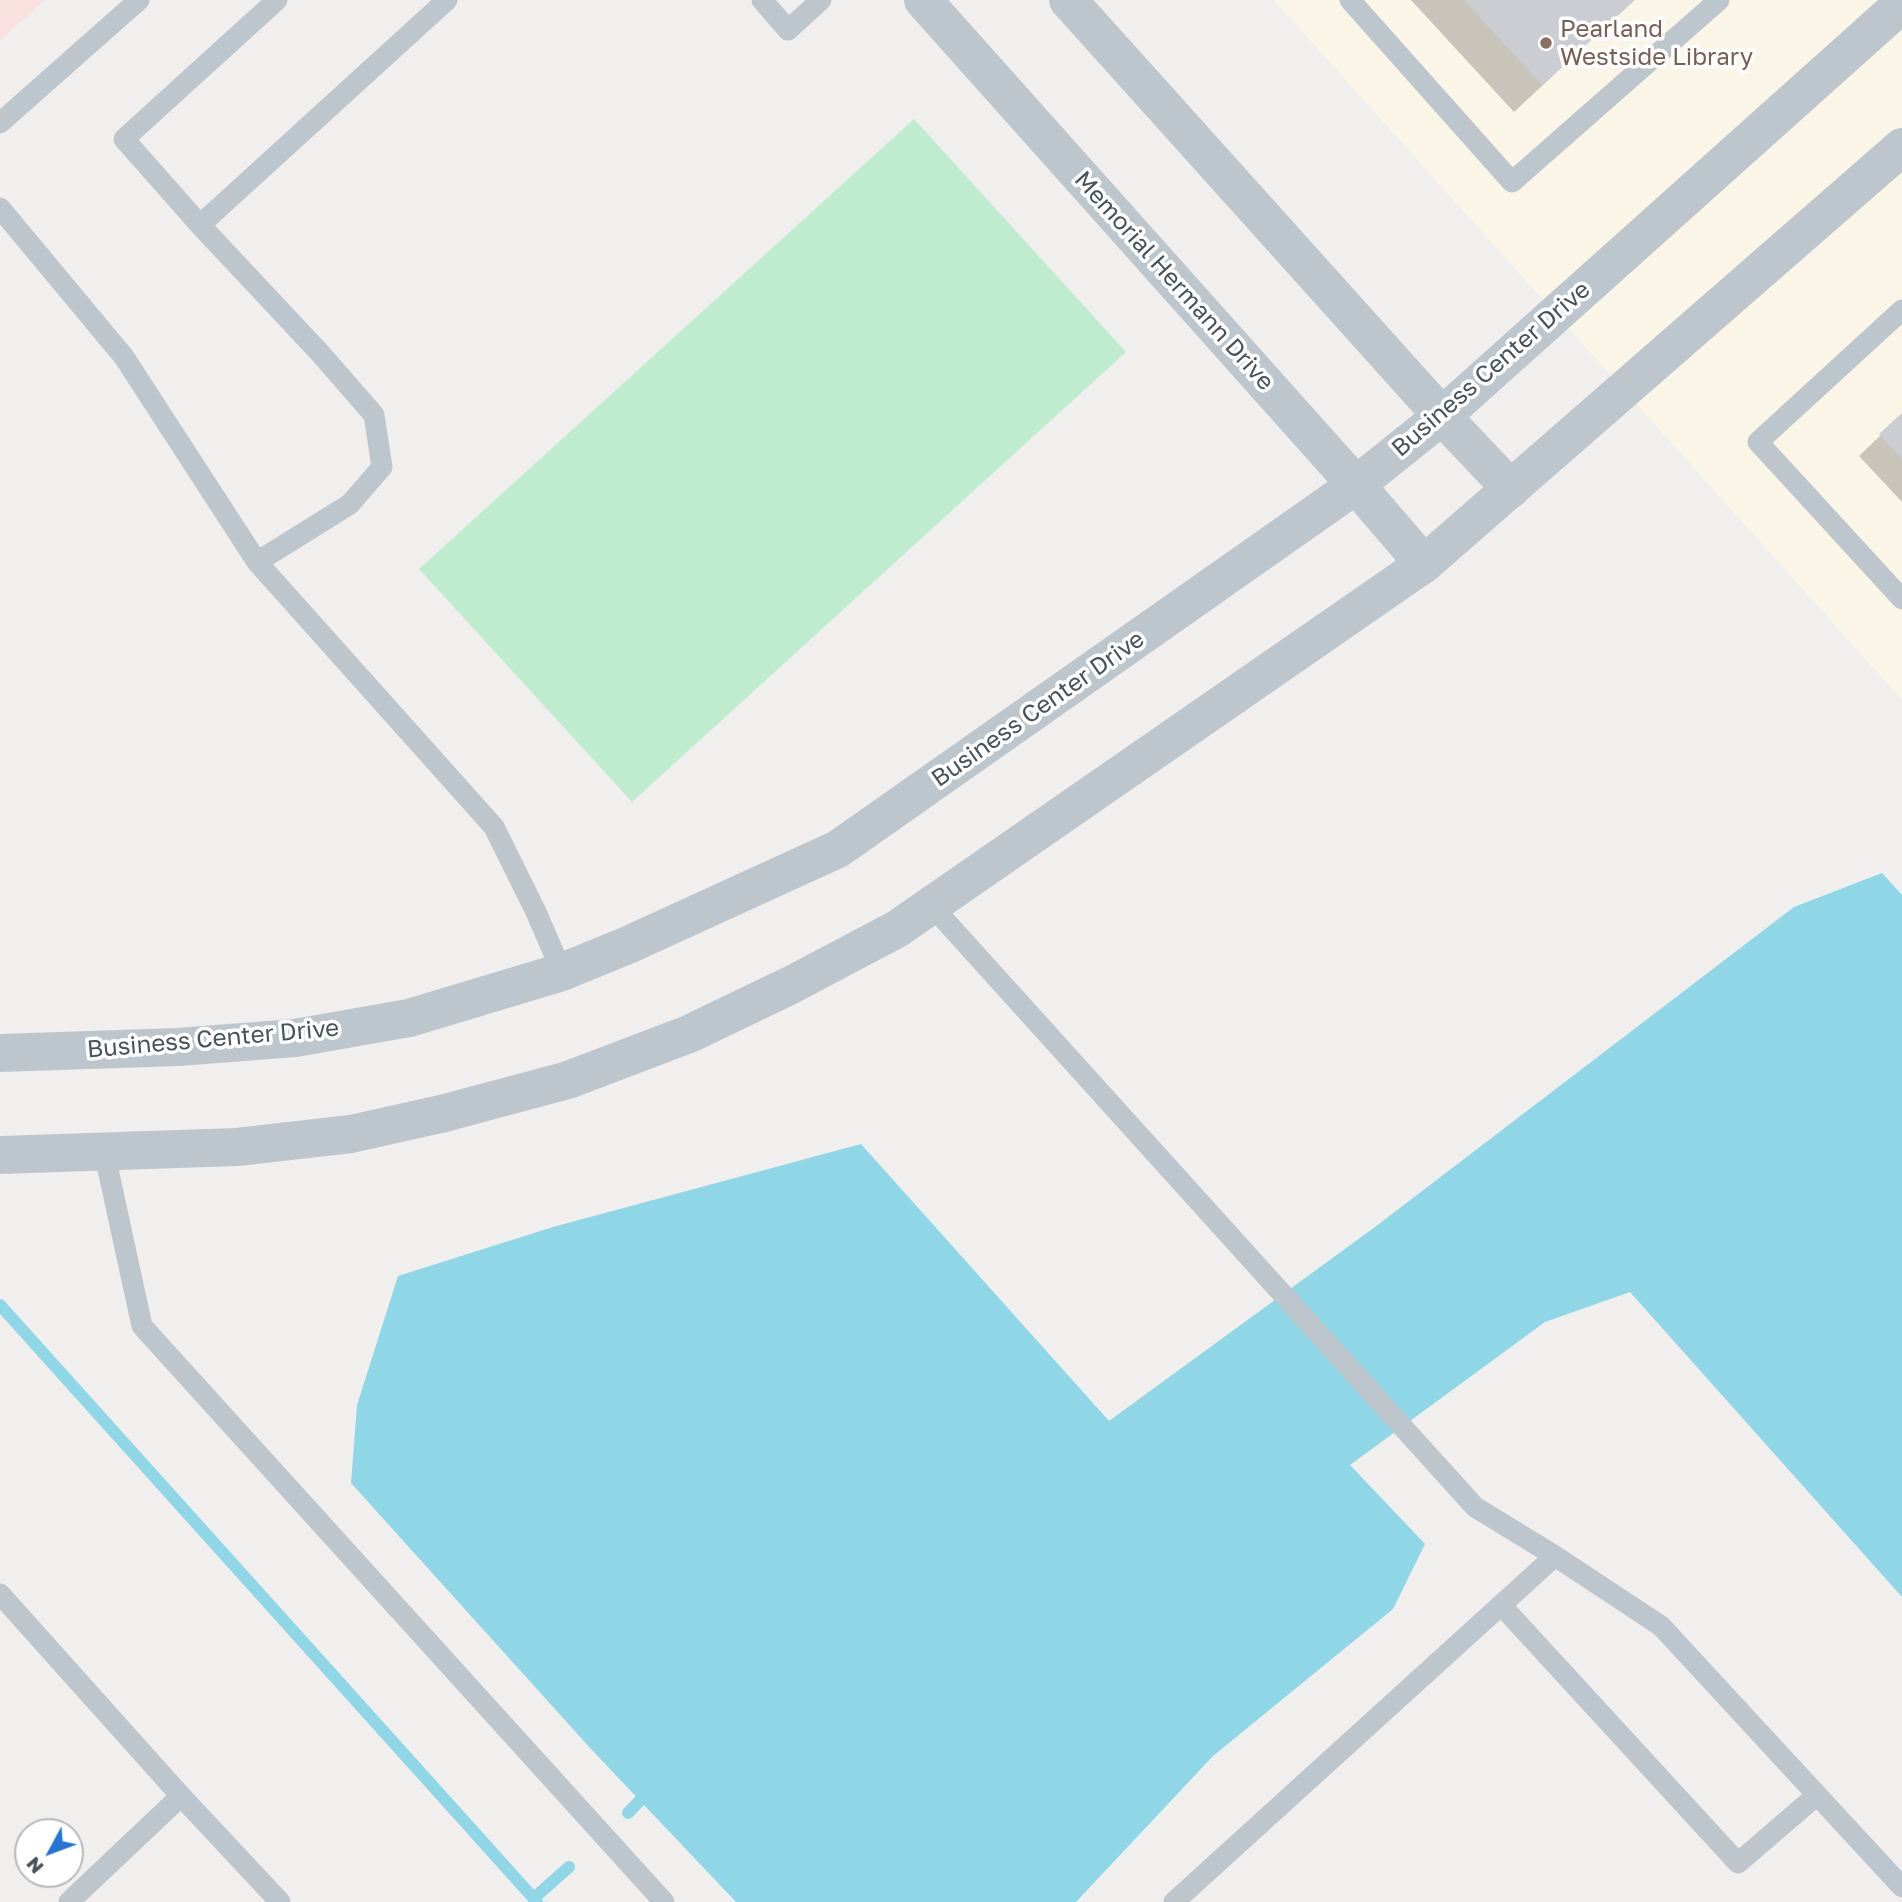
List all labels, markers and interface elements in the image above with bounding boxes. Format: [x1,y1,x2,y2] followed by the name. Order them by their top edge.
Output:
[1560,15,1753,71] place label: Pearland Westside Library
[1538,35,1554,51] marker: Pearland Westside Library
[1068,166,1280,396] street label: Memorial Hermann Drive
[1386,275,1596,463] street label: Business Center Drive
[926,625,1150,793] street label: Business Center Drive
[86,1014,340,1064] street label: Business Center Drive
[14,1818,84,1888] north arrow
[21,1853,48,1879] text: N

